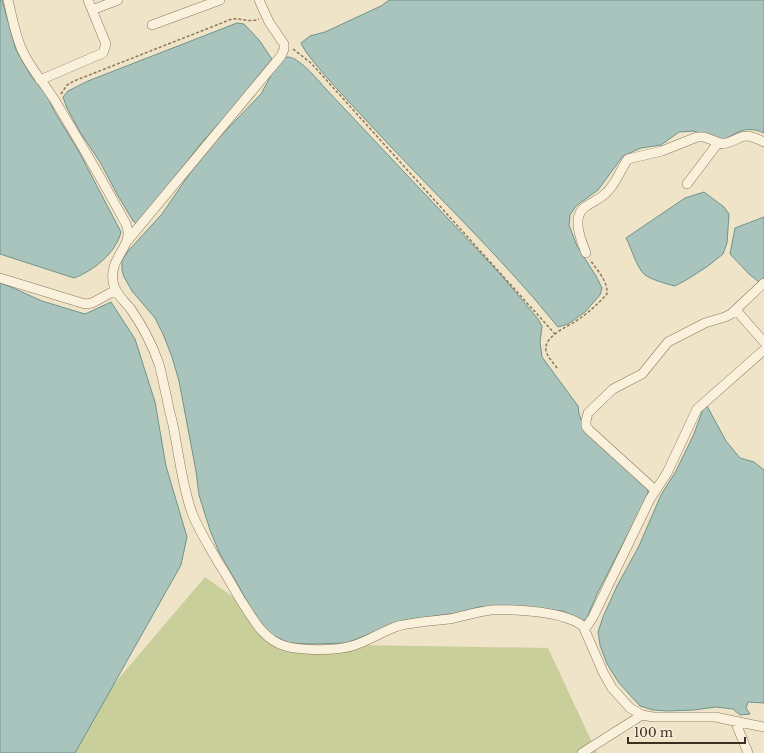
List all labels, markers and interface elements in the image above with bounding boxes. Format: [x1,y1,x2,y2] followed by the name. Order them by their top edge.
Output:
[628,719,745,745] scale bar
[634,725,673,740] text: 100 m

